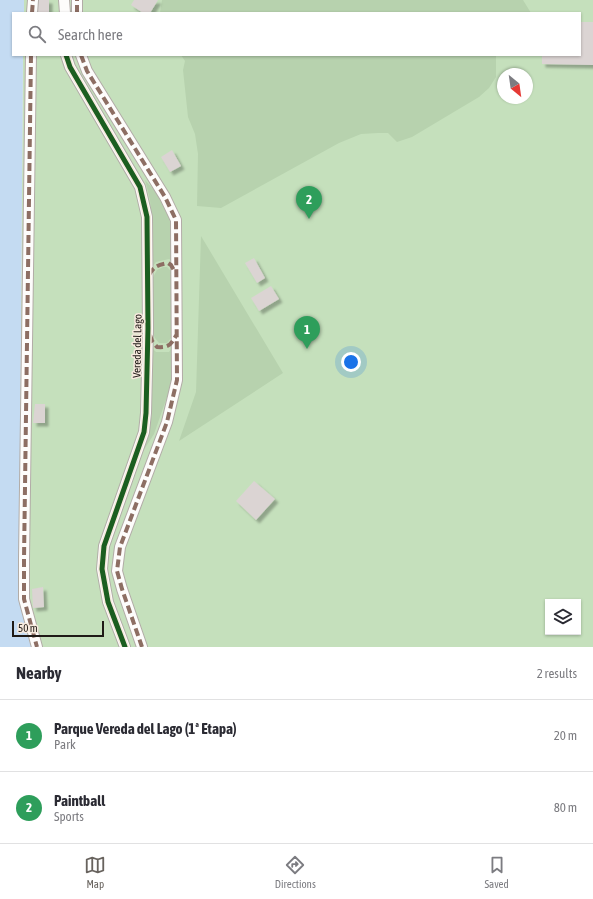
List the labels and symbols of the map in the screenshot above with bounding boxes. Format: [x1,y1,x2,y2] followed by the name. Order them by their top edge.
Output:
[497,68,533,104] north arrow
[296,186,322,219] pin: 2
[130,314,144,378] street label: Vereda del Lago
[294,316,320,349] pin: 1
[341,352,361,372] your location
[12,619,104,638] scale bar

